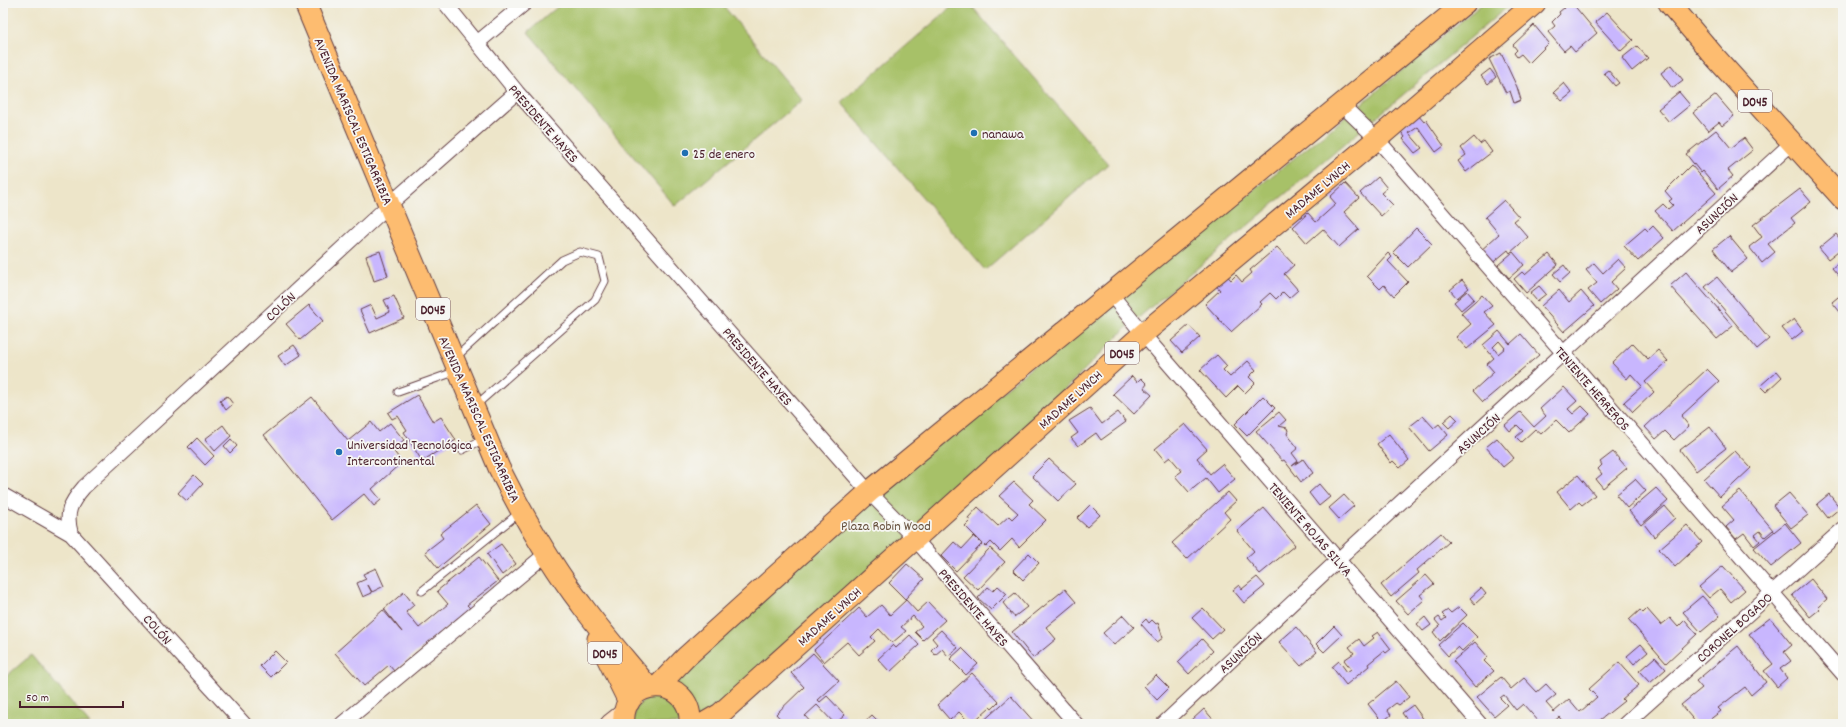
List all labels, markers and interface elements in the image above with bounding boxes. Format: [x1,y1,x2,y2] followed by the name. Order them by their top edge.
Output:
[308,35,397,209] street label: AVENIDA MARISCAL ESTIGARRIBIA
[503,81,582,168] street label: PRESIDENTE HAYES
[1738,90,1772,112] road number: D045
[982,125,1024,145] place label: nanawa
[969,128,979,138] marker: nanawa
[693,145,755,165] place label: 25 de enero
[680,148,690,158] marker: 25 de enero
[1281,157,1355,224] street label: MADAME LYNCH
[1691,189,1744,240] street label: ASUNCIÓN
[262,288,301,327] street label: COLÓN
[416,298,450,320] road number: D045
[717,324,796,411] street label: PRESIDENTE HAYES
[432,333,524,507] street label: AVENIDA MARISCAL ESTIGARRIBIA
[1105,342,1139,364] road number: D045
[1549,343,1634,436] street label: TENIENTE HERREROS
[1035,366,1108,435] street label: MADAME LYNCH
[1453,409,1506,460] street label: ASUNCIÓN
[347,436,472,472] place label: Universidad Tecnológica Intercontinental
[334,447,344,457] marker: Universidad Tecnológica Intercontinental
[1263,479,1356,582] street label: TENIENTE ROJAS SILVA
[841,517,931,537] park label: Plaza Robin Wood
[933,565,1012,652] street label: PRESIDENTE HAYES
[794,583,867,652] street label: MADAME LYNCH
[1693,589,1778,668] street label: CORONEL BOGADO
[137,611,176,650] street label: COLÓN
[1215,628,1268,679] street label: ASUNCIÓN
[588,642,622,664] road number: D045
[20,683,123,709] scale bar
[26,690,49,707] text: 50 m

